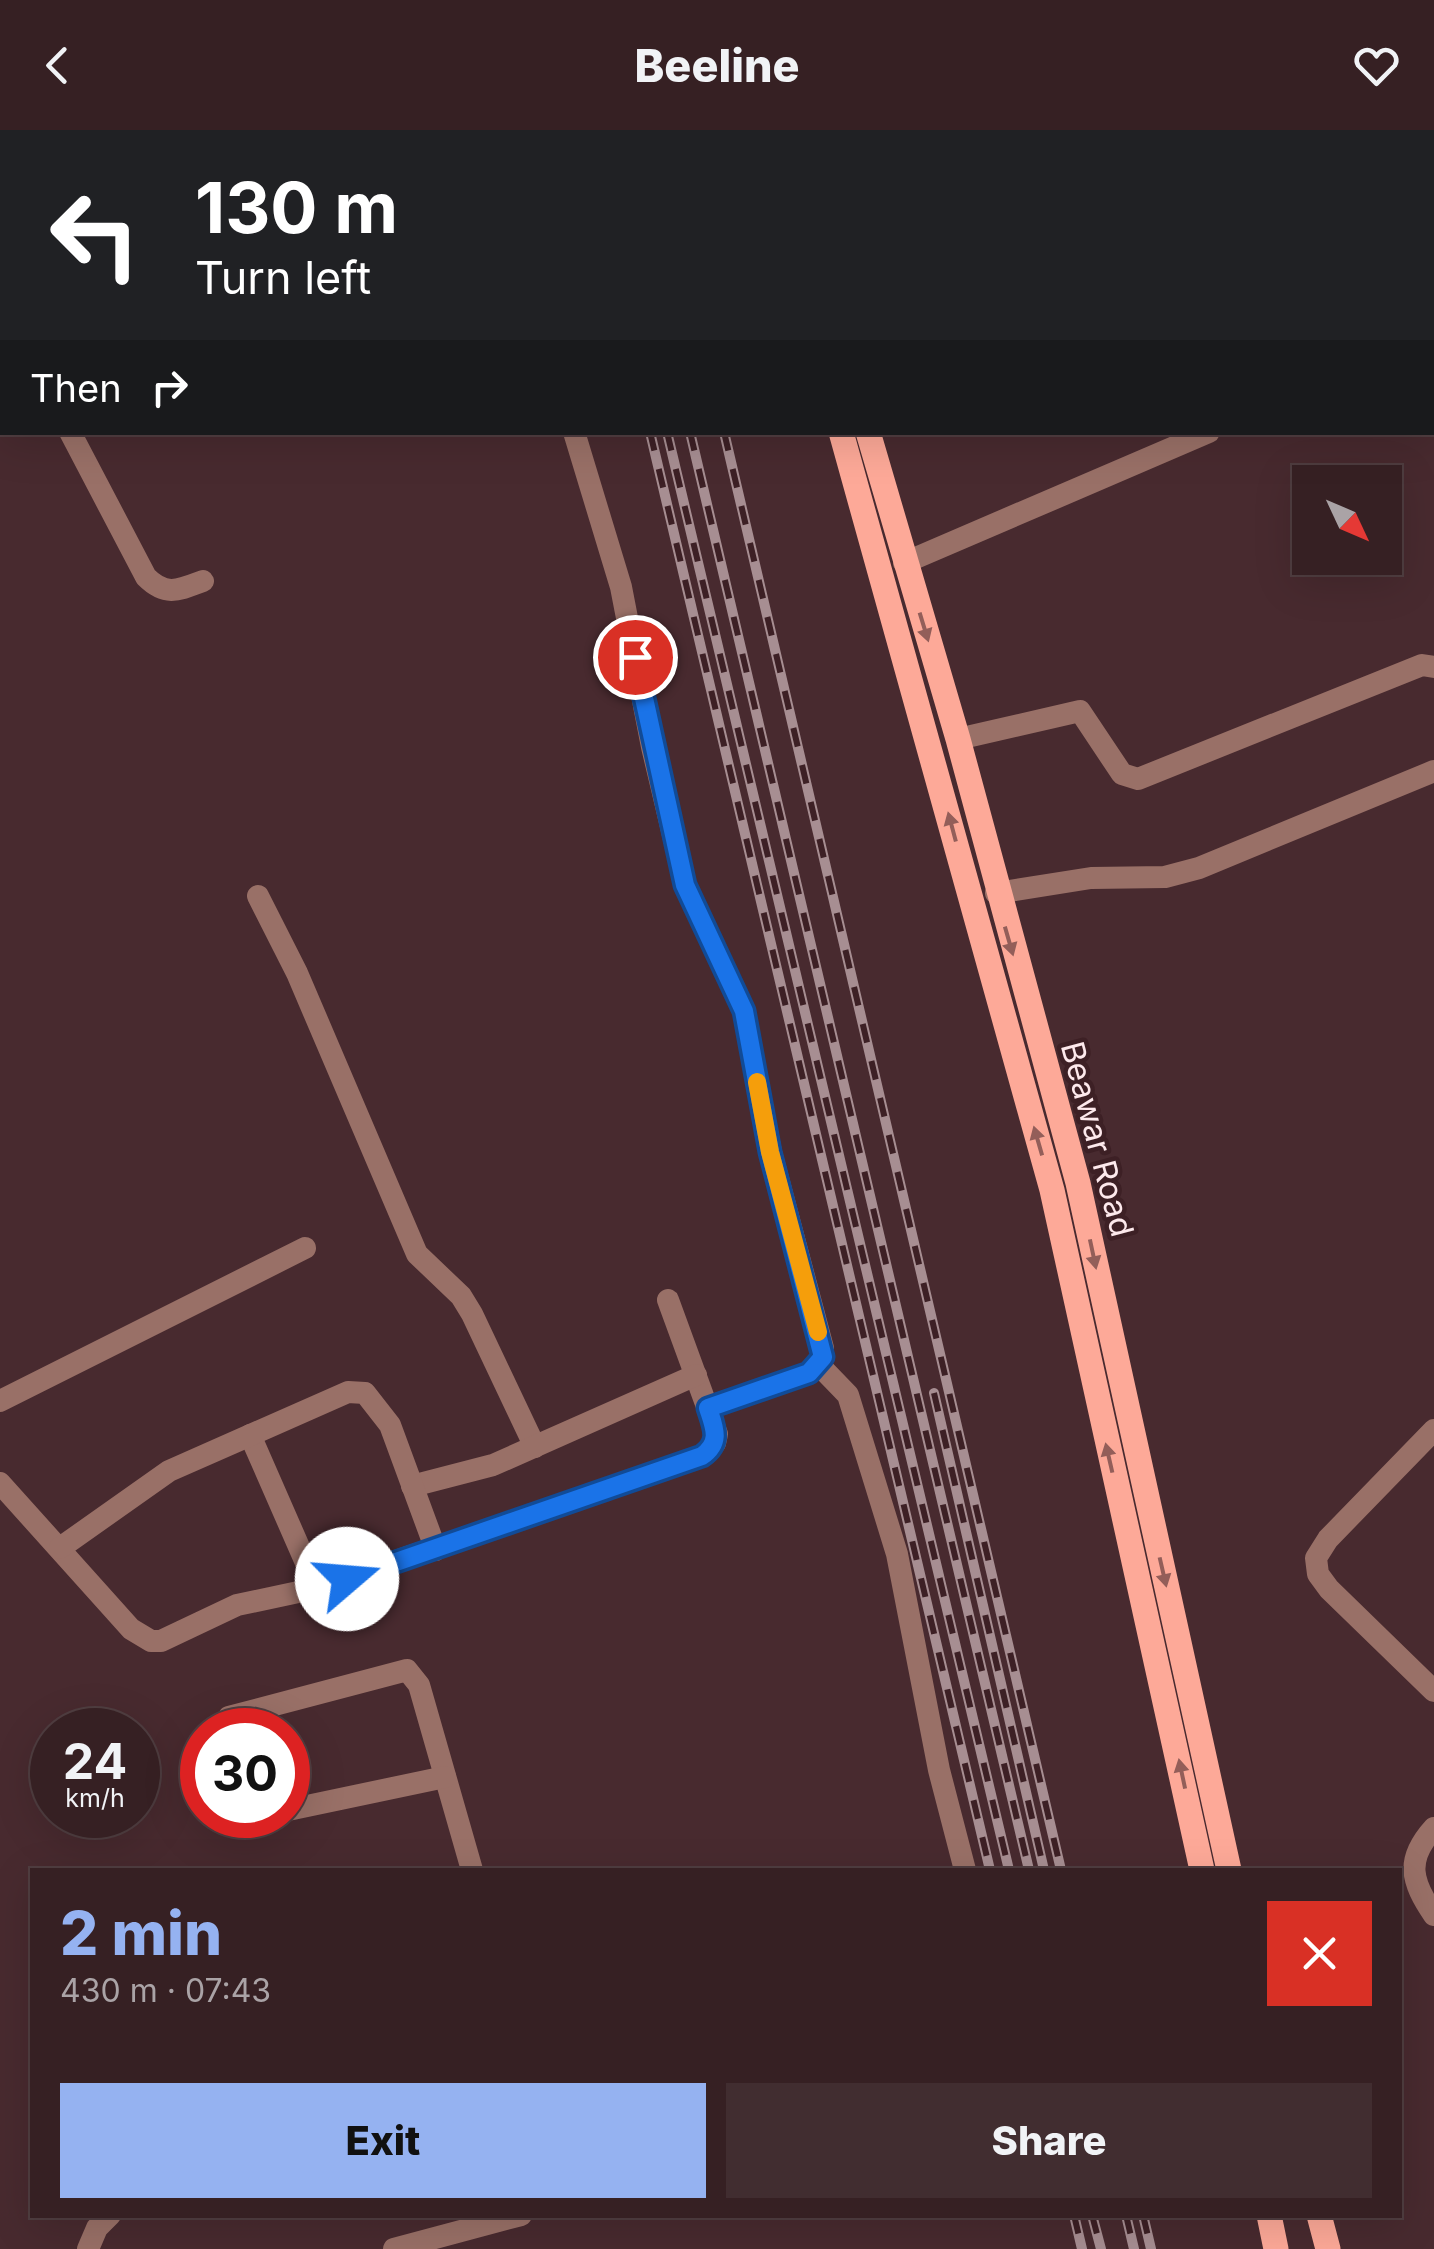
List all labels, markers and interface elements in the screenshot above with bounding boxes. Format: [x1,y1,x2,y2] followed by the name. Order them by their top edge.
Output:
[30,38,85,93] icon: back
[634,38,800,93] text: Beeline
[1349,38,1404,93] icon: heart
[195,165,398,250] text: 130 m
[30,170,160,300] icon: left
[195,250,371,305] text: Turn left
[142,360,197,415] icon: right
[30,365,122,411] text: Then
[1292,465,1402,575] north arrow
[1292,465,1402,575] map controls
[917,612,932,643] one-way arrow
[593,615,678,700] pin
[608,630,663,685] icon: arrive
[943,811,959,842] one-way arrow
[1002,925,1018,956] one-way arrow
[1053,1037,1142,1241] street label: Beawar Road
[1029,1125,1045,1156] one-way arrow
[1086,1239,1102,1270] one-way arrow
[1101,1442,1116,1473] one-way arrow
[295,1527,399,1631] position arrow
[1156,1557,1171,1588] one-way arrow
[180,1708,310,1838] speed limit sign: 30
[63,1731,127,1791] text: 24
[1174,1759,1189,1790] one-way arrow
[65,1783,125,1813] text: km/h
[60,1897,222,1969] text: 2 min
[1267,1901,1372,2006] button: close
[60,1971,271,2010] text: 430 m · 07:43
[60,2083,706,2198] button: Exit
[726,2083,1372,2198] button: Share

